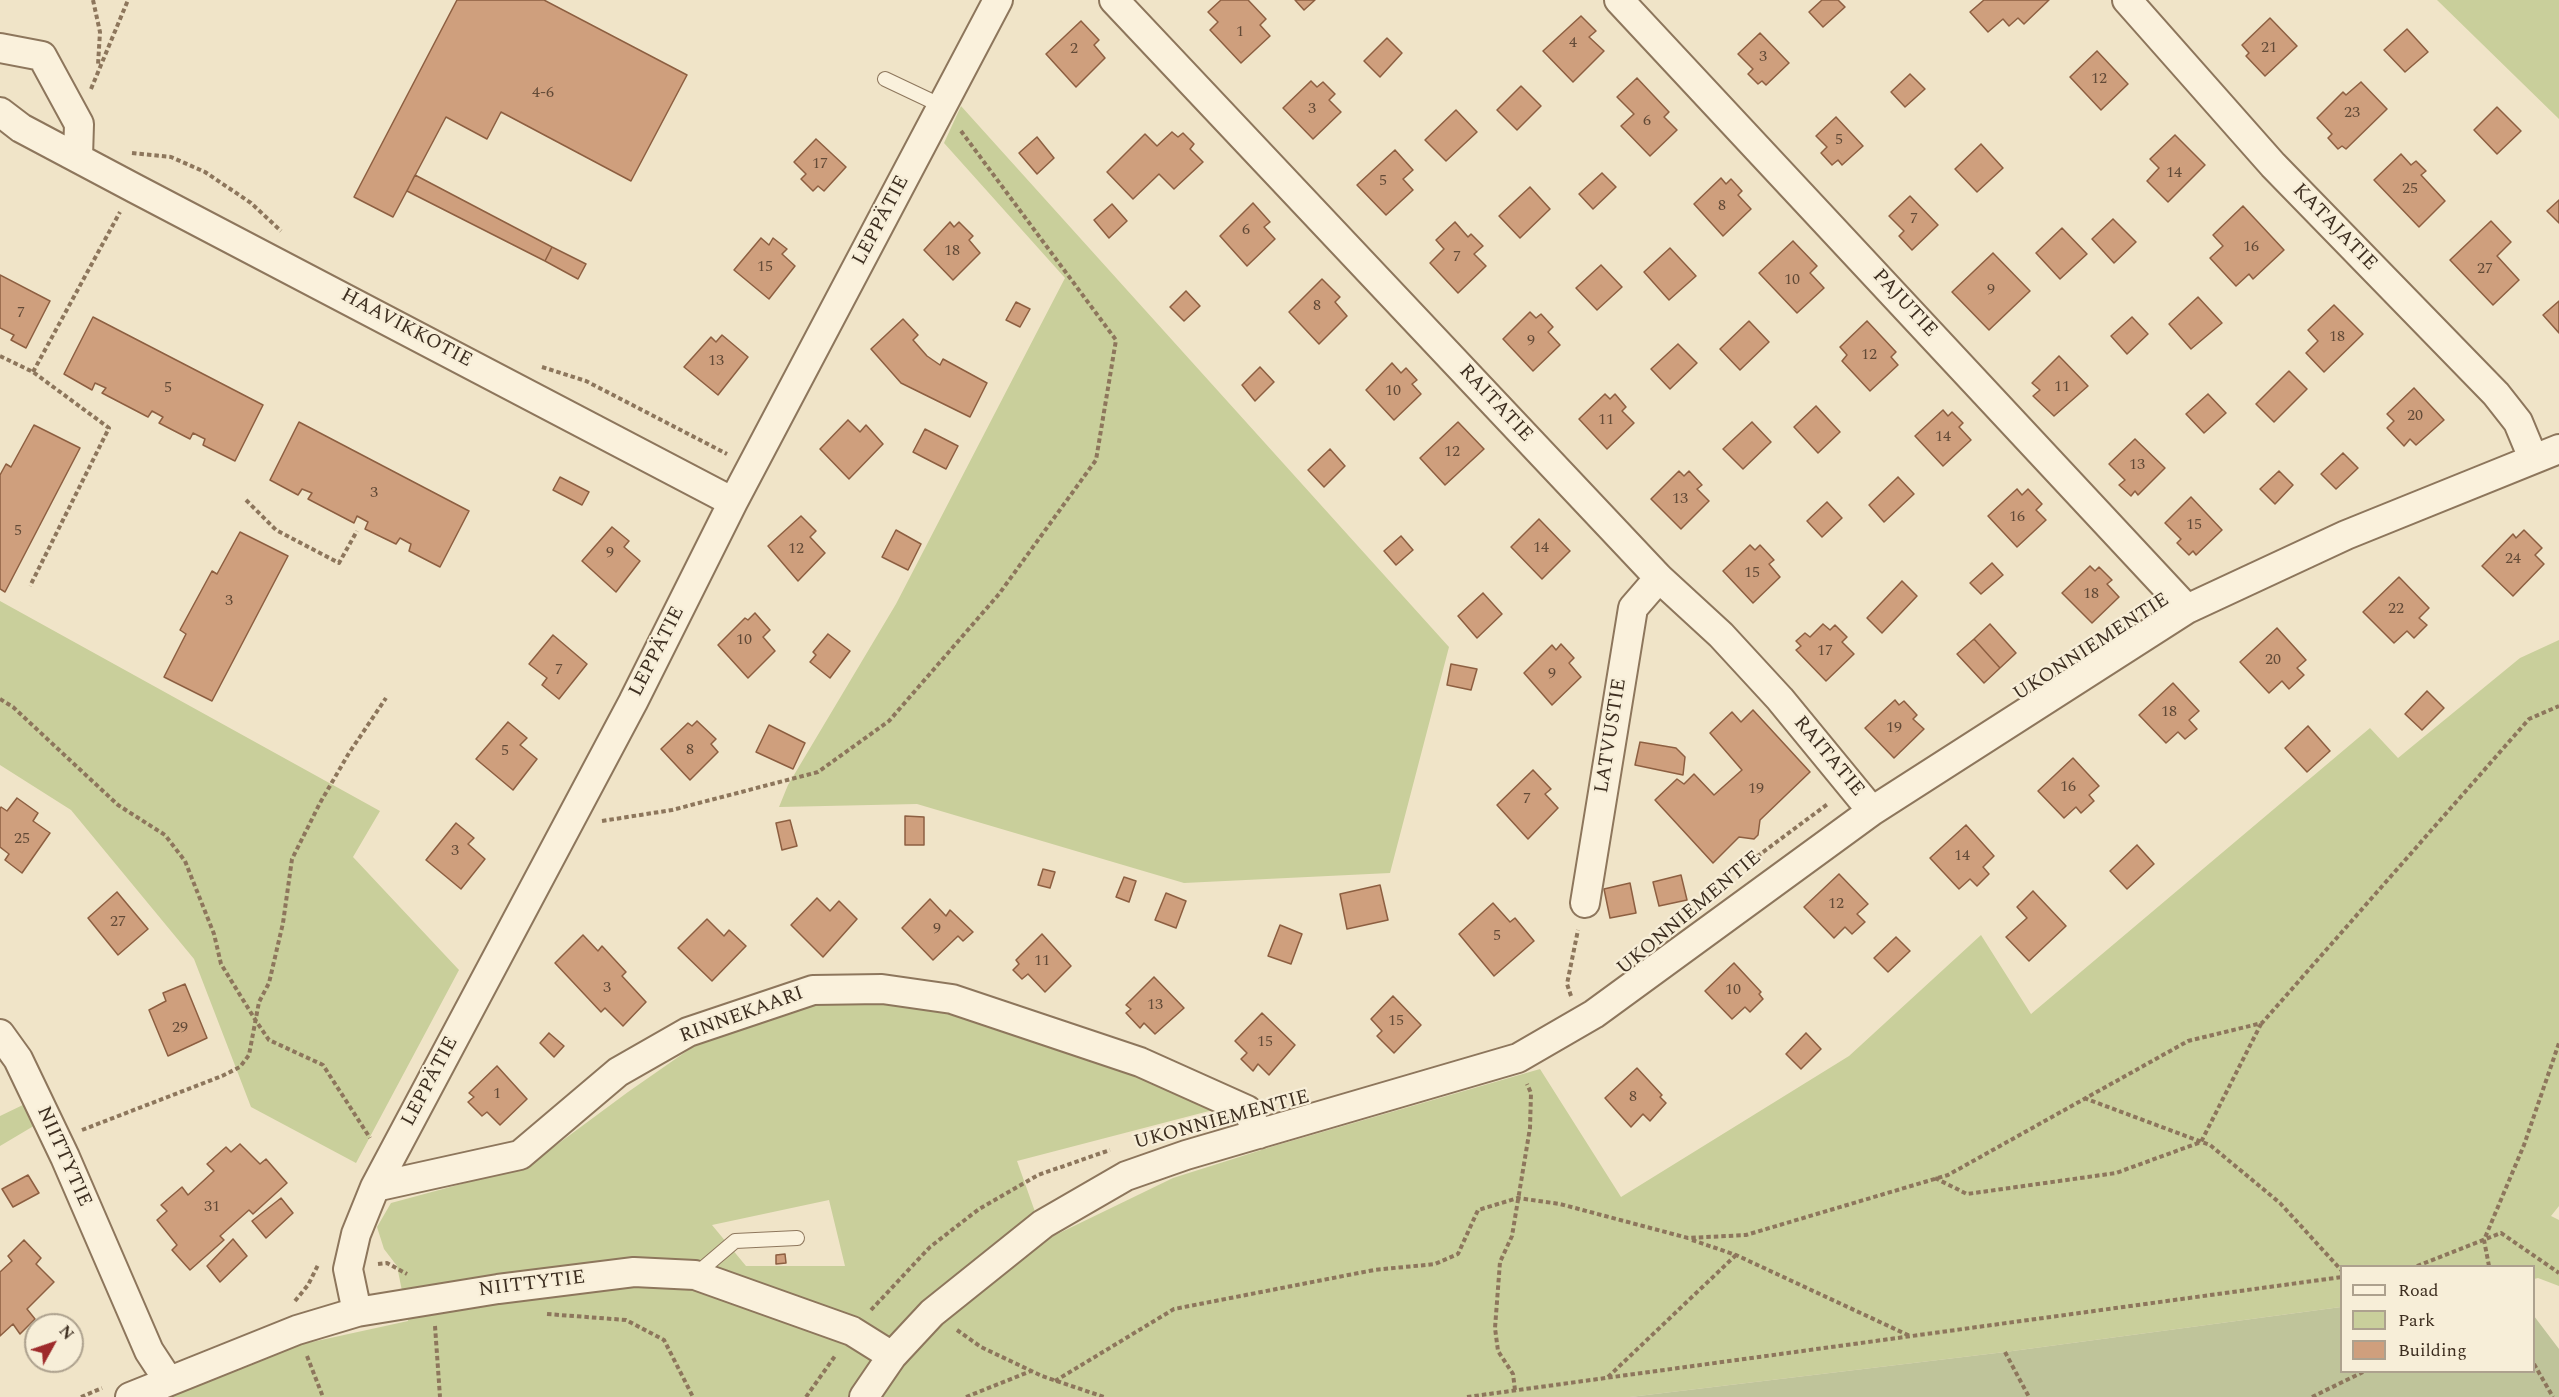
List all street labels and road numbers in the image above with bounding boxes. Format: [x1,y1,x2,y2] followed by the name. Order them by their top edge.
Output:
[848,172,916,270] street label: LEPPÄTIE
[2287,179,2381,277] street label: KATAJATIE
[1866,265,1942,343] street label: PAJUTIE
[336,284,476,374] street label: HAAVIKKOTIE
[1453,360,1537,448] street label: RAITATIE
[2010,589,2174,707] street label: UKONNIEMENTIE
[625,603,691,701] street label: LEPPÄTIE
[1591,677,1633,795] street label: LATVUSTIE
[1787,712,1869,802] street label: RAITATIE
[1613,847,1767,981] street label: UKONNIEMENTIE
[677,982,807,1050] street label: RINNEKAARI
[397,1033,465,1131] street label: LEPPÄTIE
[1132,1086,1312,1156] street label: UKONNIEMENTIE
[30,1103,96,1211] street label: NIITTYTIE
[477,1267,587,1303] street label: NIITTYTIE

